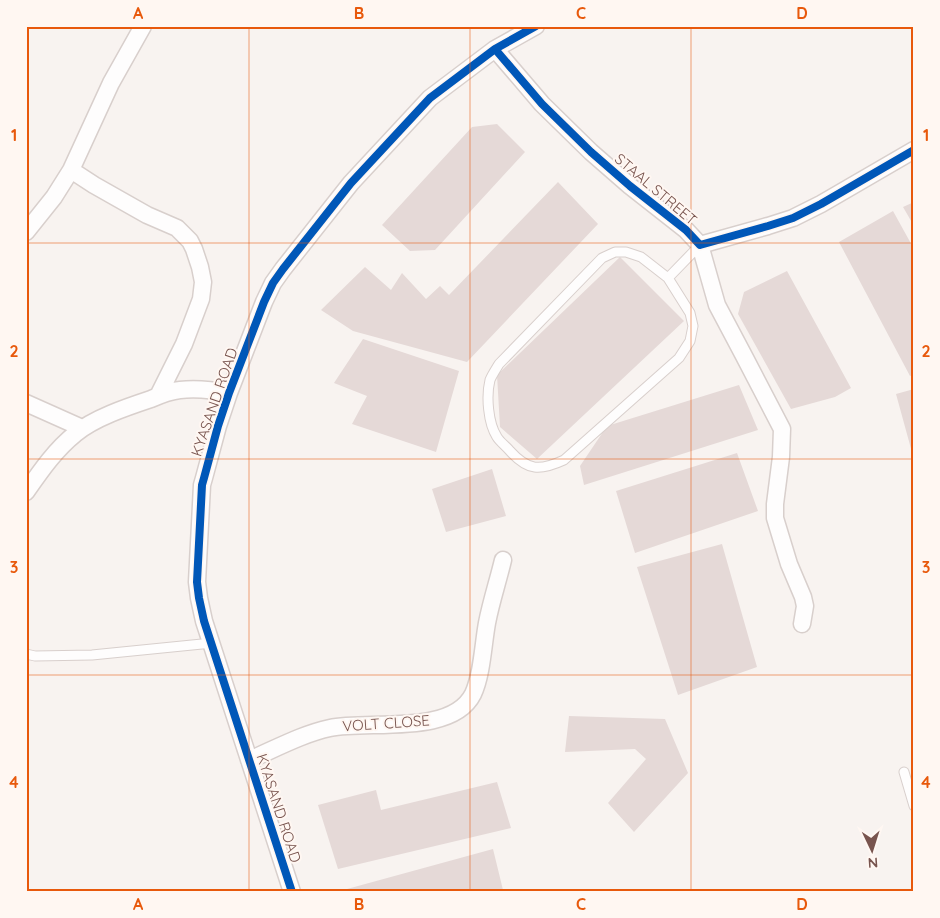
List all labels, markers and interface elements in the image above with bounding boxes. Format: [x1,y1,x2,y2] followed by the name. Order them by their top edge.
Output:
[133,3,144,23] text: A
[354,3,364,23] text: B
[576,3,586,23] text: C
[796,3,808,23] text: D
[11,125,17,145] text: 1
[923,125,929,145] text: 1
[611,149,701,229] street label: STAAL STREET
[9,341,19,361] text: 2
[921,341,931,361] text: 2
[187,345,242,459] street label: KYASAND ROAD
[10,557,18,577] text: 3
[922,557,930,577] text: 3
[342,710,430,736] street label: VOLT CLOSE
[252,751,306,865] street label: KYASAND ROAD
[9,772,19,792] text: 4
[921,772,931,792] text: 4
[848,826,898,876] north arrow
[867,854,879,872] text: N
[133,894,144,914] text: A
[354,894,364,914] text: B
[576,894,586,914] text: C
[796,894,808,914] text: D

